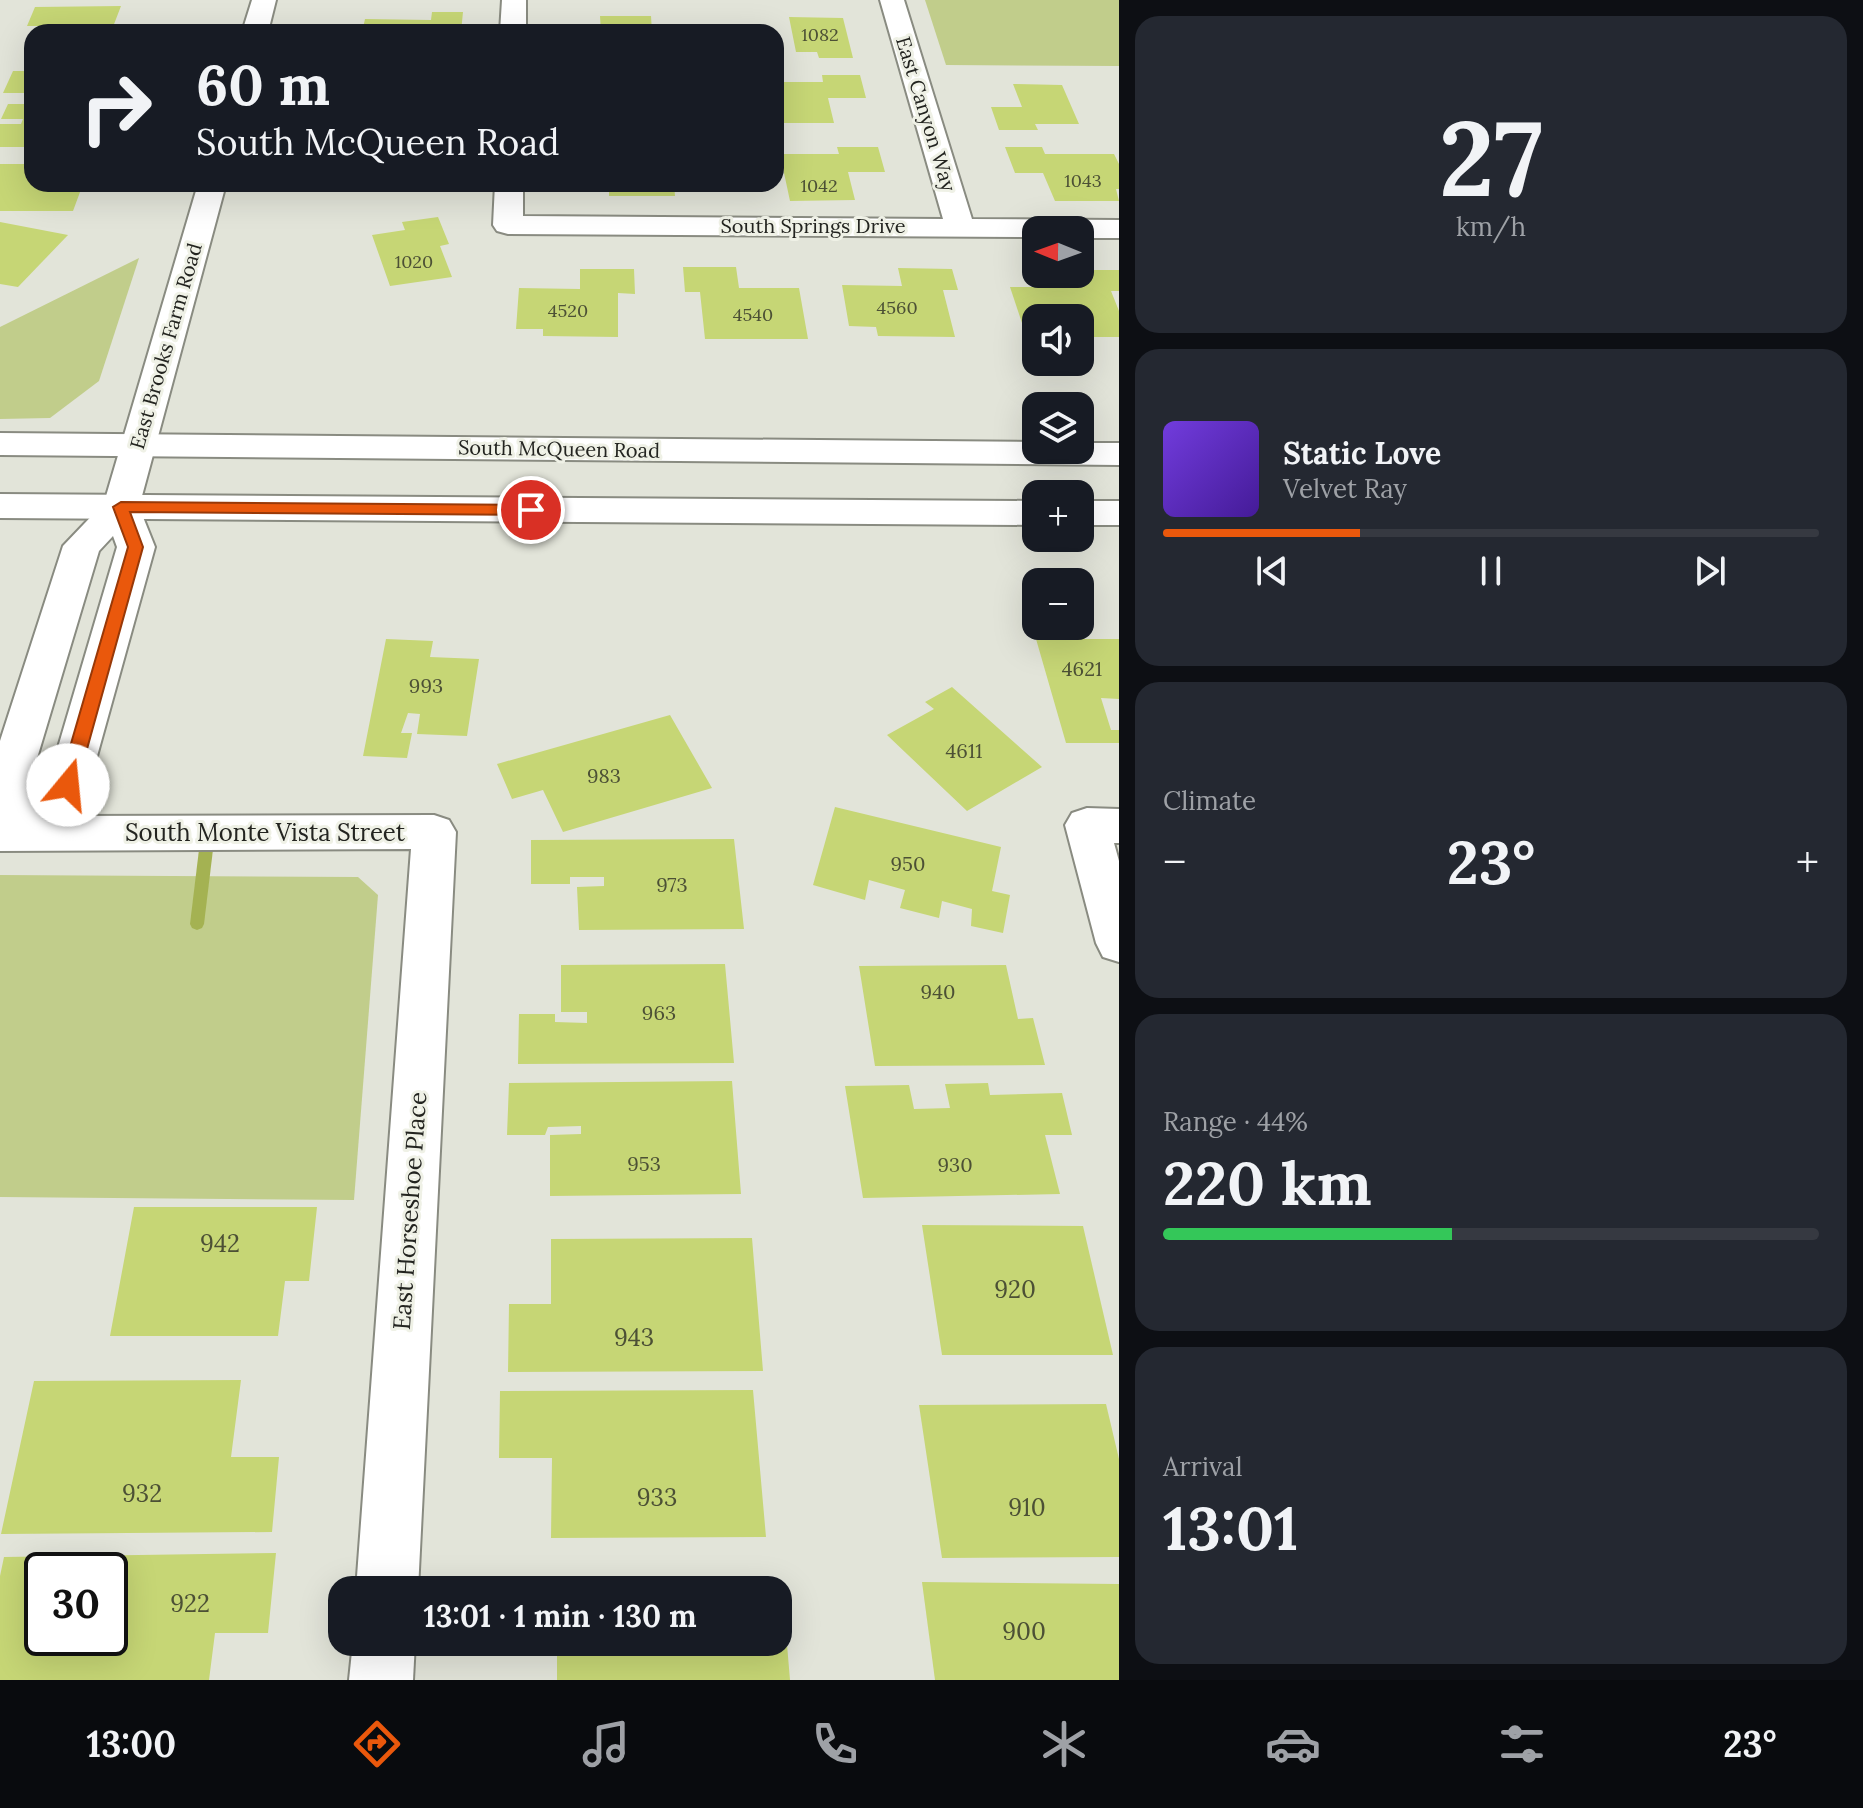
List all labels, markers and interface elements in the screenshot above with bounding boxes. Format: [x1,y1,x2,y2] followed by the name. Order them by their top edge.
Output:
[801,23,839,46] house number: 1082
[891,33,962,195] street label: East Canyon Way
[196,49,330,120] text: 60 m
[64,56,168,160] icon: right
[1439,91,1543,224] text: 27
[196,119,560,165] text: South McQueen Road
[1064,169,1102,192] house number: 1043
[800,174,838,197] house number: 1042
[1456,210,1526,243] text: km/h
[720,213,906,238] street label: South Springs Drive
[1022,216,1094,288] north arrow
[1022,216,1094,640] map controls
[124,240,207,452] street label: East Brooks Farm Road
[395,250,433,273] house number: 1020
[876,296,918,319] house number: 4560
[548,299,588,322] house number: 4520
[733,303,773,326] house number: 4540
[1022,304,1094,376] button: sound
[1022,392,1094,464] button: layers
[458,434,660,463] street label: South McQueen Road
[1283,434,1441,472] text: Static Love
[1283,472,1407,505] text: Velvet Ray
[497,476,565,544] pin
[1022,480,1094,552] button: +
[509,488,553,532] icon: arrive
[1250,549,1294,593] icon: previous
[1469,549,1513,593] icon: pause
[1688,549,1732,593] icon: next
[1022,568,1094,640] button: −
[1062,656,1102,681] house number: 4621
[409,673,443,698] house number: 993
[946,738,982,763] house number: 4611
[26,743,110,827] position arrow
[587,763,621,788] house number: 983
[1163,784,1256,817] text: Climate
[125,817,406,848] street label: South Monte Vista Street
[1447,824,1535,900] text: 23°
[1163,834,1186,890] text: −
[1796,834,1819,890] text: +
[891,851,925,876] house number: 950
[656,872,688,897] house number: 973
[921,979,955,1004] house number: 940
[642,1000,676,1025] house number: 963
[386,1091,433,1331] street label: East Horseshoe Place
[1163,1105,1308,1138] text: Range · 44%
[1163,1145,1372,1221] text: 220 km
[627,1151,661,1176] house number: 953
[937,1152,973,1177] house number: 930
[200,1228,240,1259] house number: 942
[994,1274,1036,1305] house number: 920
[614,1322,654,1353] house number: 943
[1163,1450,1242,1483] text: Arrival
[122,1478,162,1509] house number: 932
[637,1482,677,1513] house number: 933
[1163,1490,1298,1566] text: 13:01
[1008,1492,1046,1523] house number: 910
[24,1552,128,1656] speed limit sign: 30
[170,1588,210,1619] house number: 922
[423,1597,697,1635] text: 13:01 · 1 min · 130 m
[1002,1616,1046,1647] house number: 900
[349,1716,405,1772] icon: directions
[578,1716,634,1772] icon: music
[807,1716,863,1772] icon: phone
[1036,1716,1092,1772] icon: climate
[1265,1716,1321,1772] icon: car
[1494,1716,1550,1772] icon: filters
[87,1721,176,1767] text: 13:00
[1723,1721,1776,1767] text: 23°

